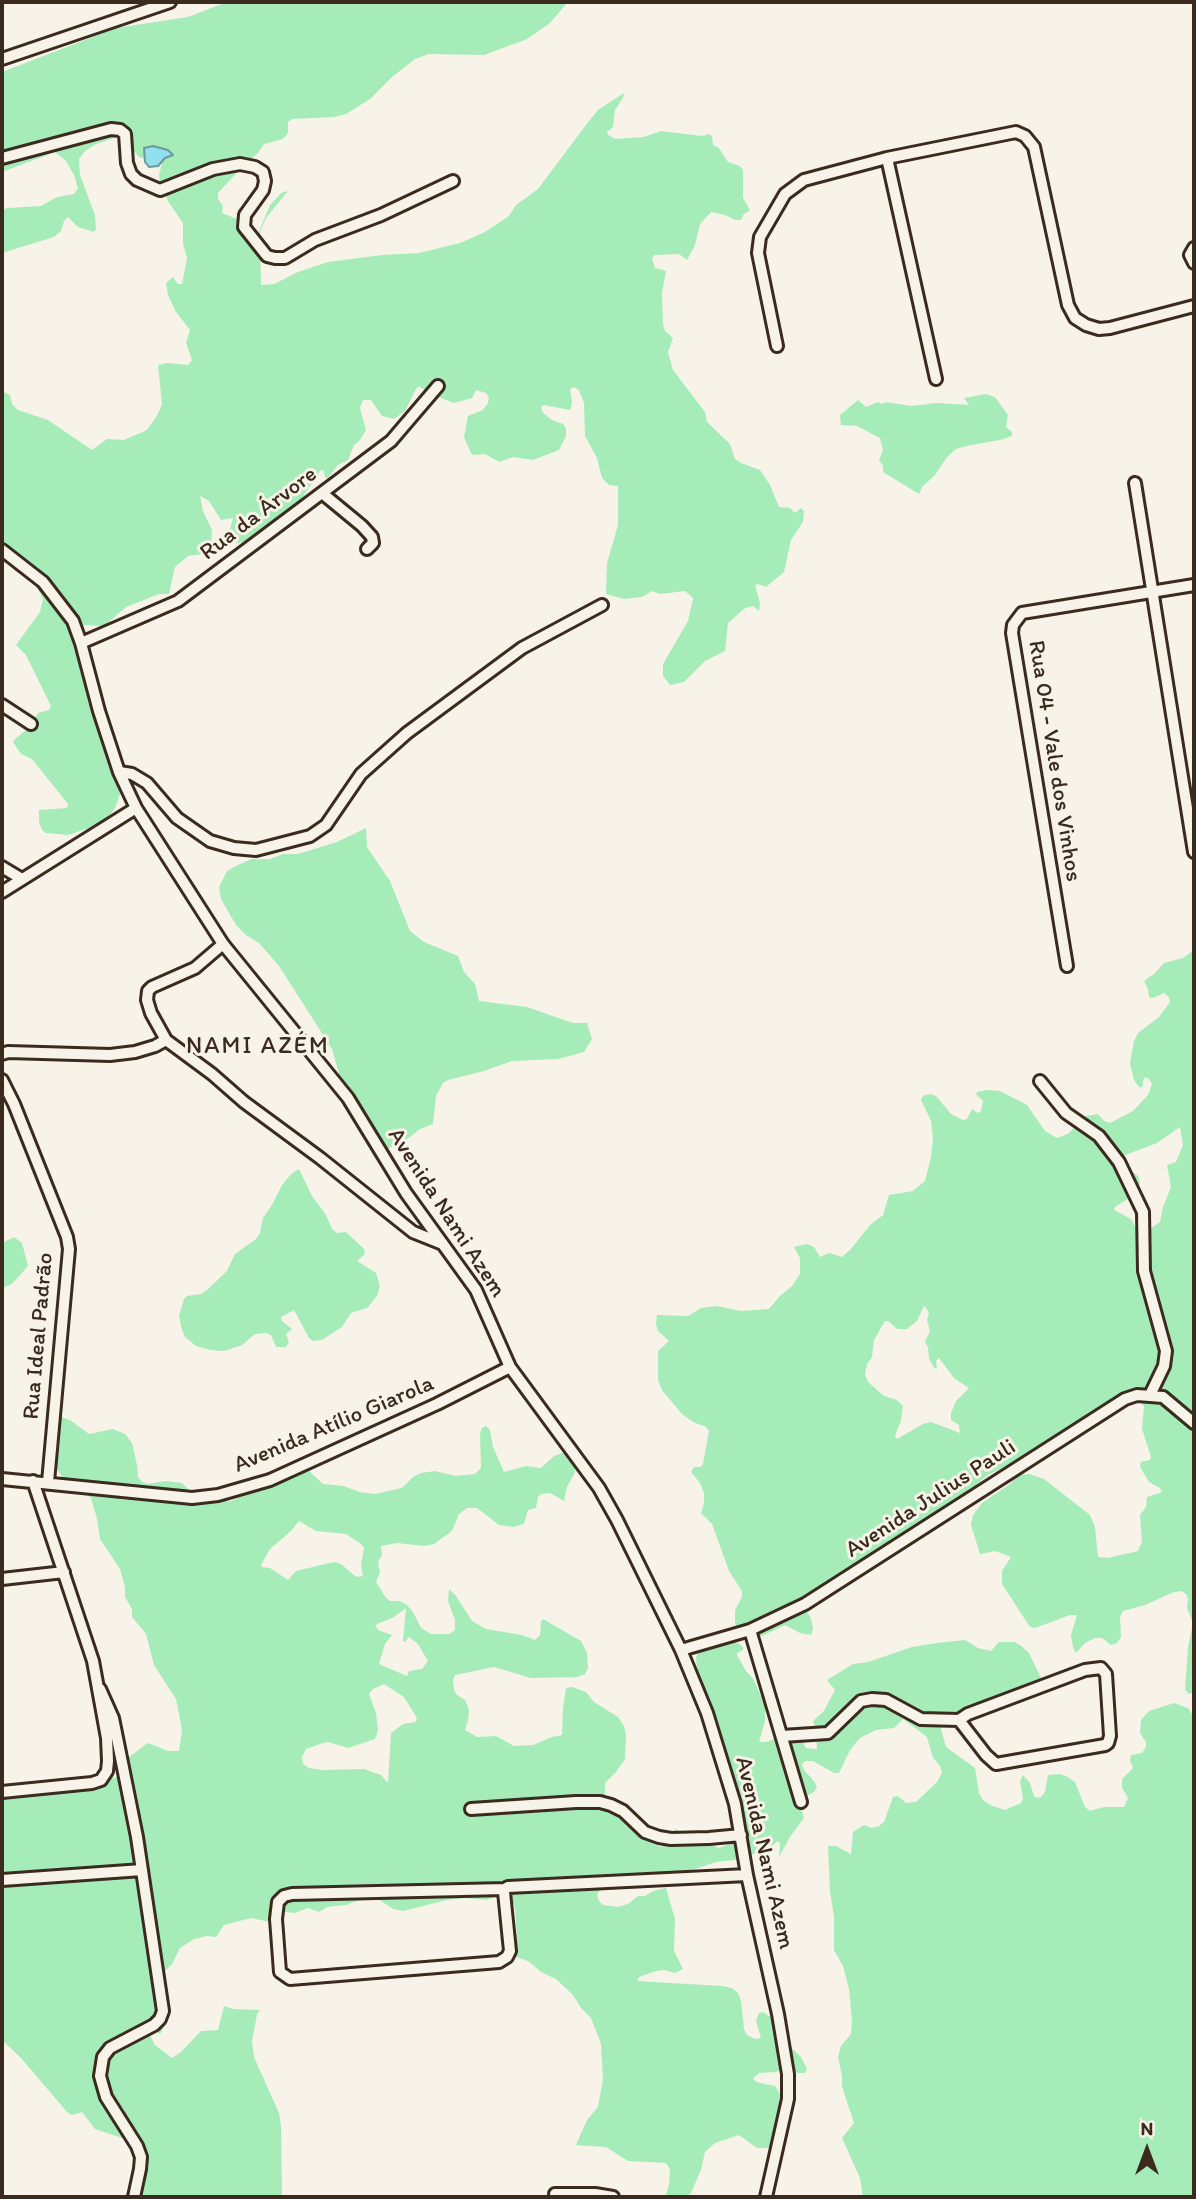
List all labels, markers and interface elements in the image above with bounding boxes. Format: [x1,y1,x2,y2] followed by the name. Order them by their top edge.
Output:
[195,461,323,567] street label: Rua da Árvore
[1021,638,1087,884] street label: Rua 04 - Vale dos Vinhos
[188,1033,328,1061] district label: NAMI AZÉM
[381,1123,511,1303] street label: Avenida Nami Azem
[18,1251,60,1421] street label: Rua Ideal Padrão
[230,1370,438,1480] street label: Avenida Atílio Giarola
[841,1434,1021,1564] street label: Avenida Julius Pauli
[728,1754,800,1952] street label: Avenida Nami Azem
[1112,2115,1182,2185] north arrow
[1141,2117,1153,2140] text: N

